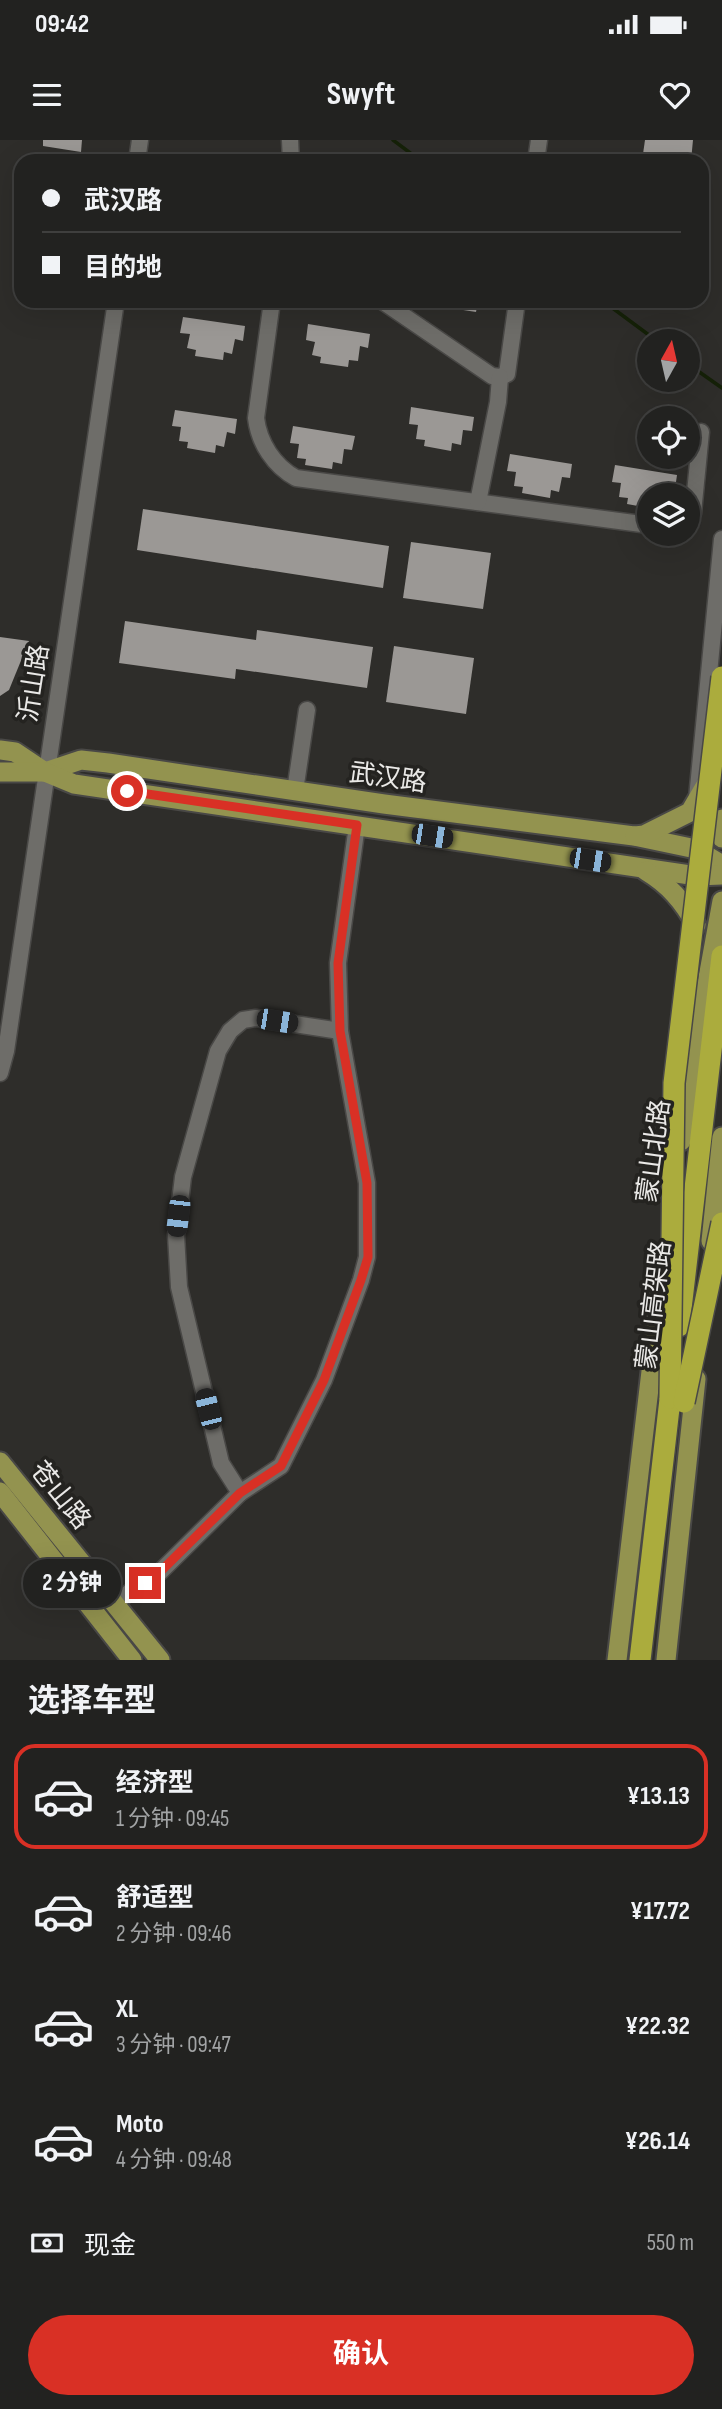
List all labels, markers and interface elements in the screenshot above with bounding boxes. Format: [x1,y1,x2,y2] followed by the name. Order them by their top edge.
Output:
[35,9,89,40] text: 09:42
[327,75,395,114] text: Swyft
[28,76,66,114] icon: menu
[656,76,694,114] icon: heart
[84,186,162,217] text: 武汉路
[84,253,162,284] text: 目的地
[637,329,700,392] north arrow
[637,329,700,546] map controls
[637,406,700,469] button: locate
[637,483,700,546] button: layers
[13,642,56,724] street label: 沂山路
[347,758,429,799] street label: 武汉路
[111,775,143,807] route start
[410,822,455,850] car
[568,846,613,874] car
[255,1007,300,1035] car
[632,1098,677,1205] street label: 蒙山北路
[166,1194,191,1238] car
[631,1239,678,1372] street label: 蒙山高架路
[193,1386,224,1432] car
[23,1456,96,1536] street label: 苍山路
[23,1558,120,1608] callout: 2 分钟
[129,1567,161,1599] route end
[42,1569,102,1597] text: 2 分钟
[28,1682,156,1721] text: 选择车型
[32,1765,95,1828] icon: car
[116,1768,194,1799] text: 经济型
[627,1781,690,1812] text: ¥13.13
[116,1805,229,1833] text: 1 分钟 · 09:45
[32,1880,95,1943] icon: car
[116,1883,194,1914] text: 舒适型
[630,1896,690,1927] text: ¥17.72
[116,1920,232,1948] text: 2 分钟 · 09:46
[116,1994,138,2025] text: XL
[32,1995,95,2058] icon: car
[625,2011,690,2042] text: ¥22.32
[116,2031,231,2059] text: 3 分钟 · 09:47
[116,2109,164,2140] text: Moto
[32,2110,95,2173] icon: car
[625,2126,690,2157] text: ¥26.14
[116,2146,232,2174] text: 4 分钟 · 09:48
[28,2224,66,2262] icon: cash
[647,2229,694,2257] text: 550 m
[84,2231,136,2262] text: 现金
[28,2315,694,2395] button: 确认

